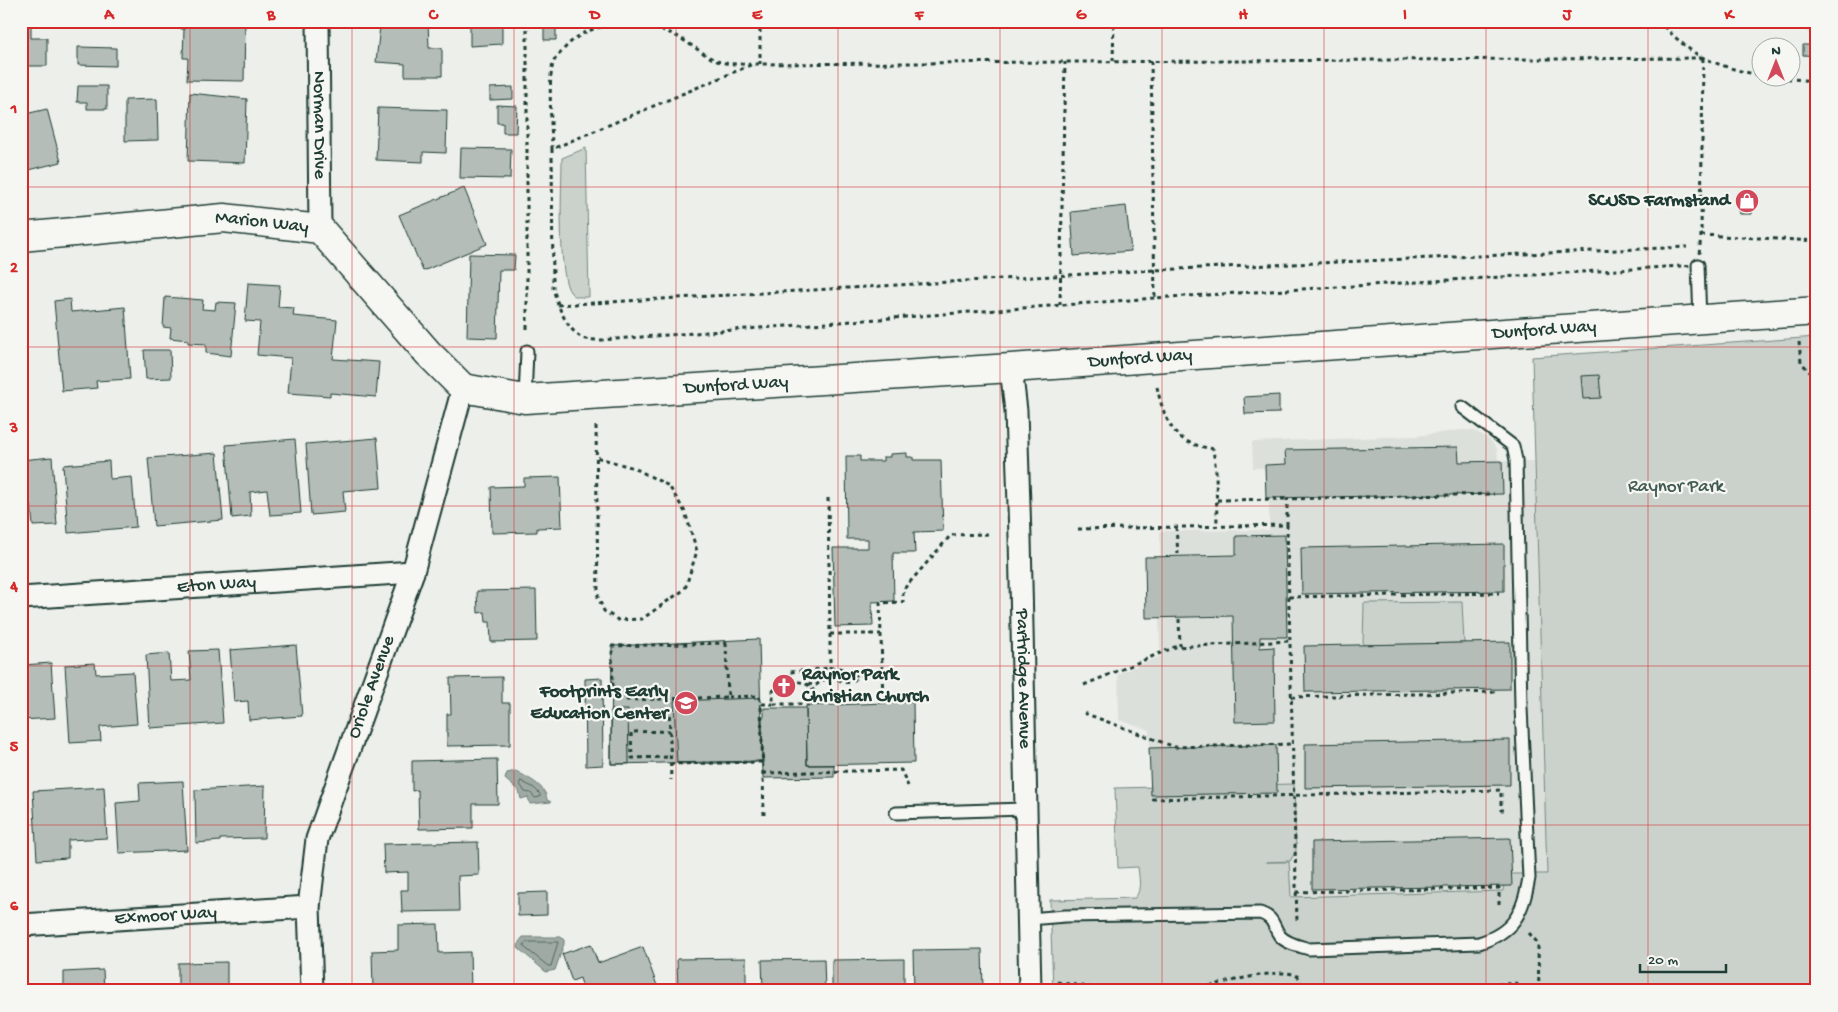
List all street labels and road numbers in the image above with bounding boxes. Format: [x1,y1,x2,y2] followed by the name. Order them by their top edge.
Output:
[307,71,331,179] street label: Norman Drive
[214,206,311,239] street label: Marion Way
[1489,315,1598,346] street label: Dunford Way
[1085,344,1194,374] street label: Dunford Way
[681,371,790,400] street label: Dunford Way
[176,571,257,599] street label: Eton Way
[1010,607,1036,749] street label: Partridge Avenue
[343,632,401,742] street label: Oriole Avenue
[114,901,218,931] street label: Exmoor Way

